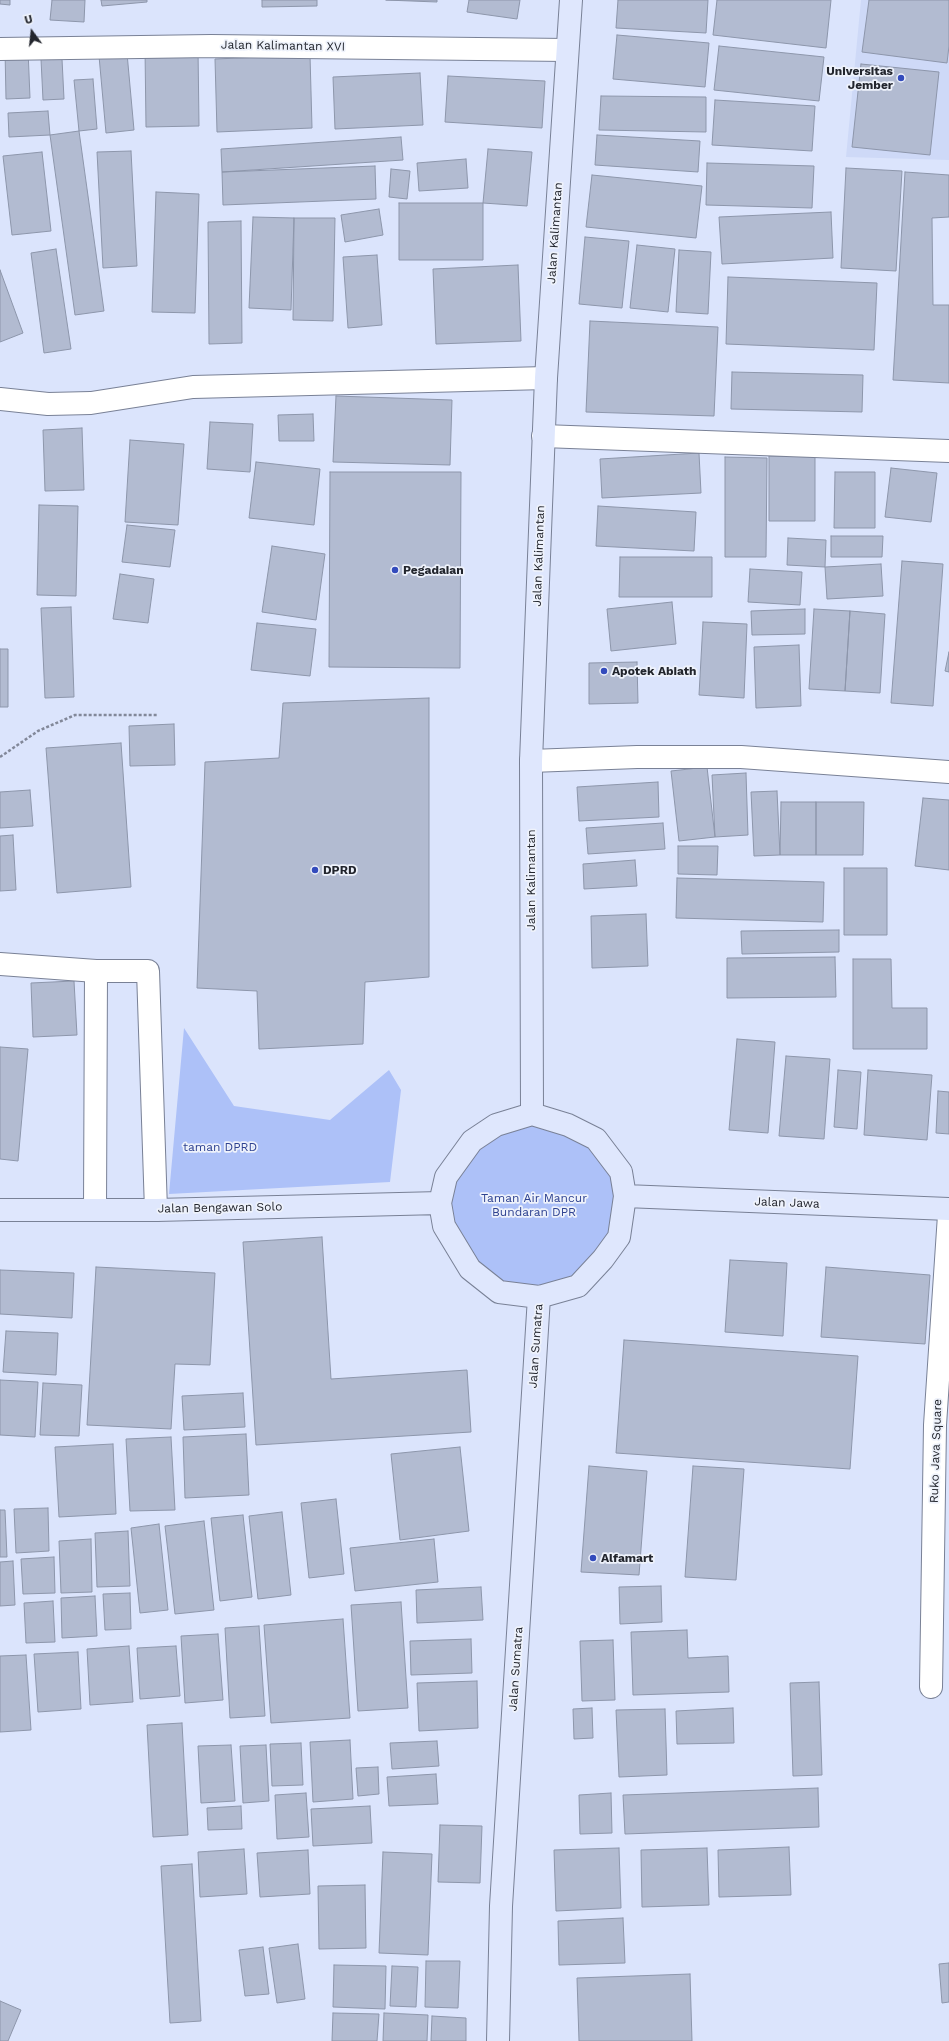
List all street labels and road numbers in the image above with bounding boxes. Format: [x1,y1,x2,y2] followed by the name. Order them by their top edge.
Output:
[221,38,345,54] street label: Jalan Kalimantan XVI
[544,182,566,284] street label: Jalan Kalimantan
[530,505,548,607] street label: Jalan Kalimantan
[524,829,538,931] street label: Jalan Kalimantan
[754,1195,820,1211] street label: Jalan Jawa
[158,1200,282,1216] street label: Jalan Bengawan Solo
[526,1303,546,1389] street label: Jalan Sumatra
[927,1399,945,1503] street label: Ruko Java Square
[506,1626,526,1712] street label: Jalan Sumatra

